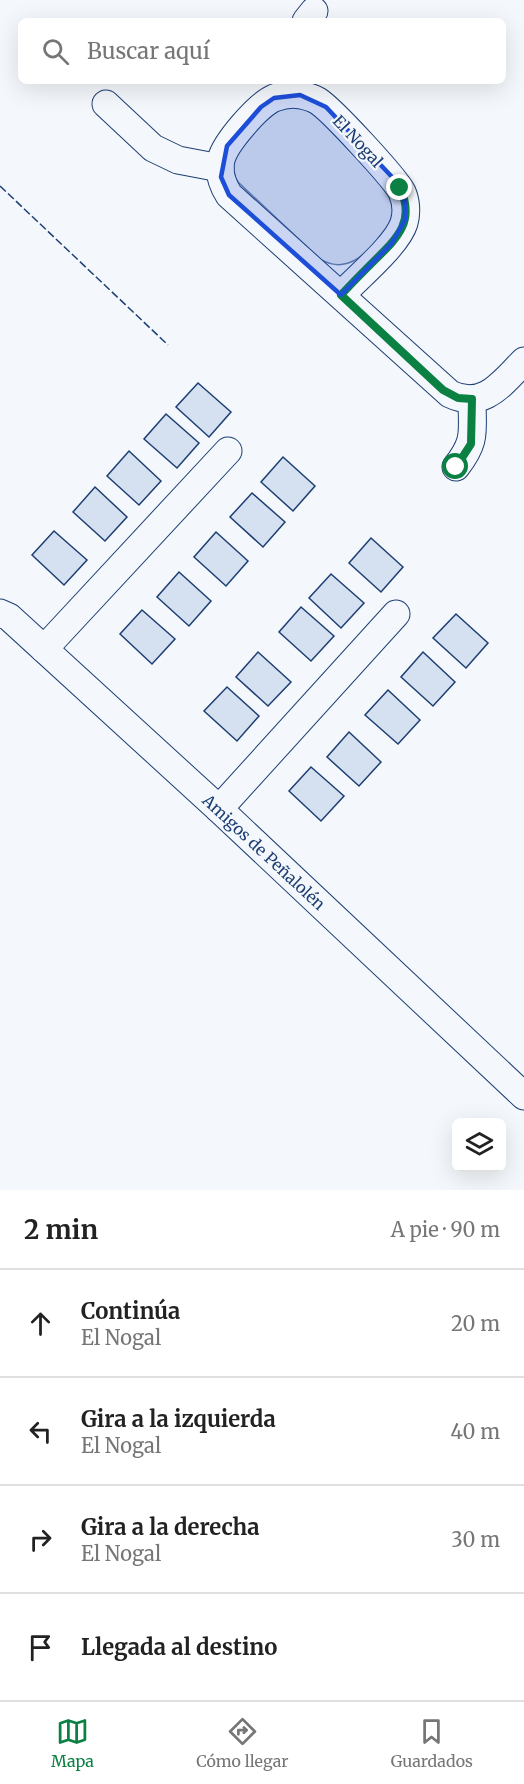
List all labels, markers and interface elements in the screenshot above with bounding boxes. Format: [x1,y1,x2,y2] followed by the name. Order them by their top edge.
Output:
[18,18,506,84] search box
[39,35,72,68] icon: search
[87,37,210,65] text: Buscar aquí
[329,111,387,171] street label: El Nogal
[386,174,412,200] route end
[442,453,468,479] route start
[198,789,330,914] street label: Amigos de Peñalolén
[452,1118,506,1172] map controls
[452,1118,506,1172] button: layers
[24,1213,98,1246] text: 2 min
[391,1217,500,1242] text: A pie · 90 m
[81,1297,180,1325] text: Continúa
[24,1307,57,1340] icon: ahead
[451,1311,500,1336] text: 20 m
[81,1325,161,1350] text: El Nogal
[81,1405,276,1433] text: Gira a la izquierda
[24,1415,57,1448] icon: left
[450,1419,500,1444] text: 40 m
[81,1433,161,1458] text: El Nogal
[81,1513,259,1541] text: Gira a la derecha
[24,1523,57,1556] icon: right
[451,1527,500,1552] text: 30 m
[81,1541,161,1566] text: El Nogal
[24,1631,57,1664] icon: arrive
[81,1633,277,1661] text: Llegada al destino
[51,1715,94,1771] tab: Mapa
[196,1715,288,1771] tab: Cómo llegar
[391,1715,473,1771] tab: Guardados

